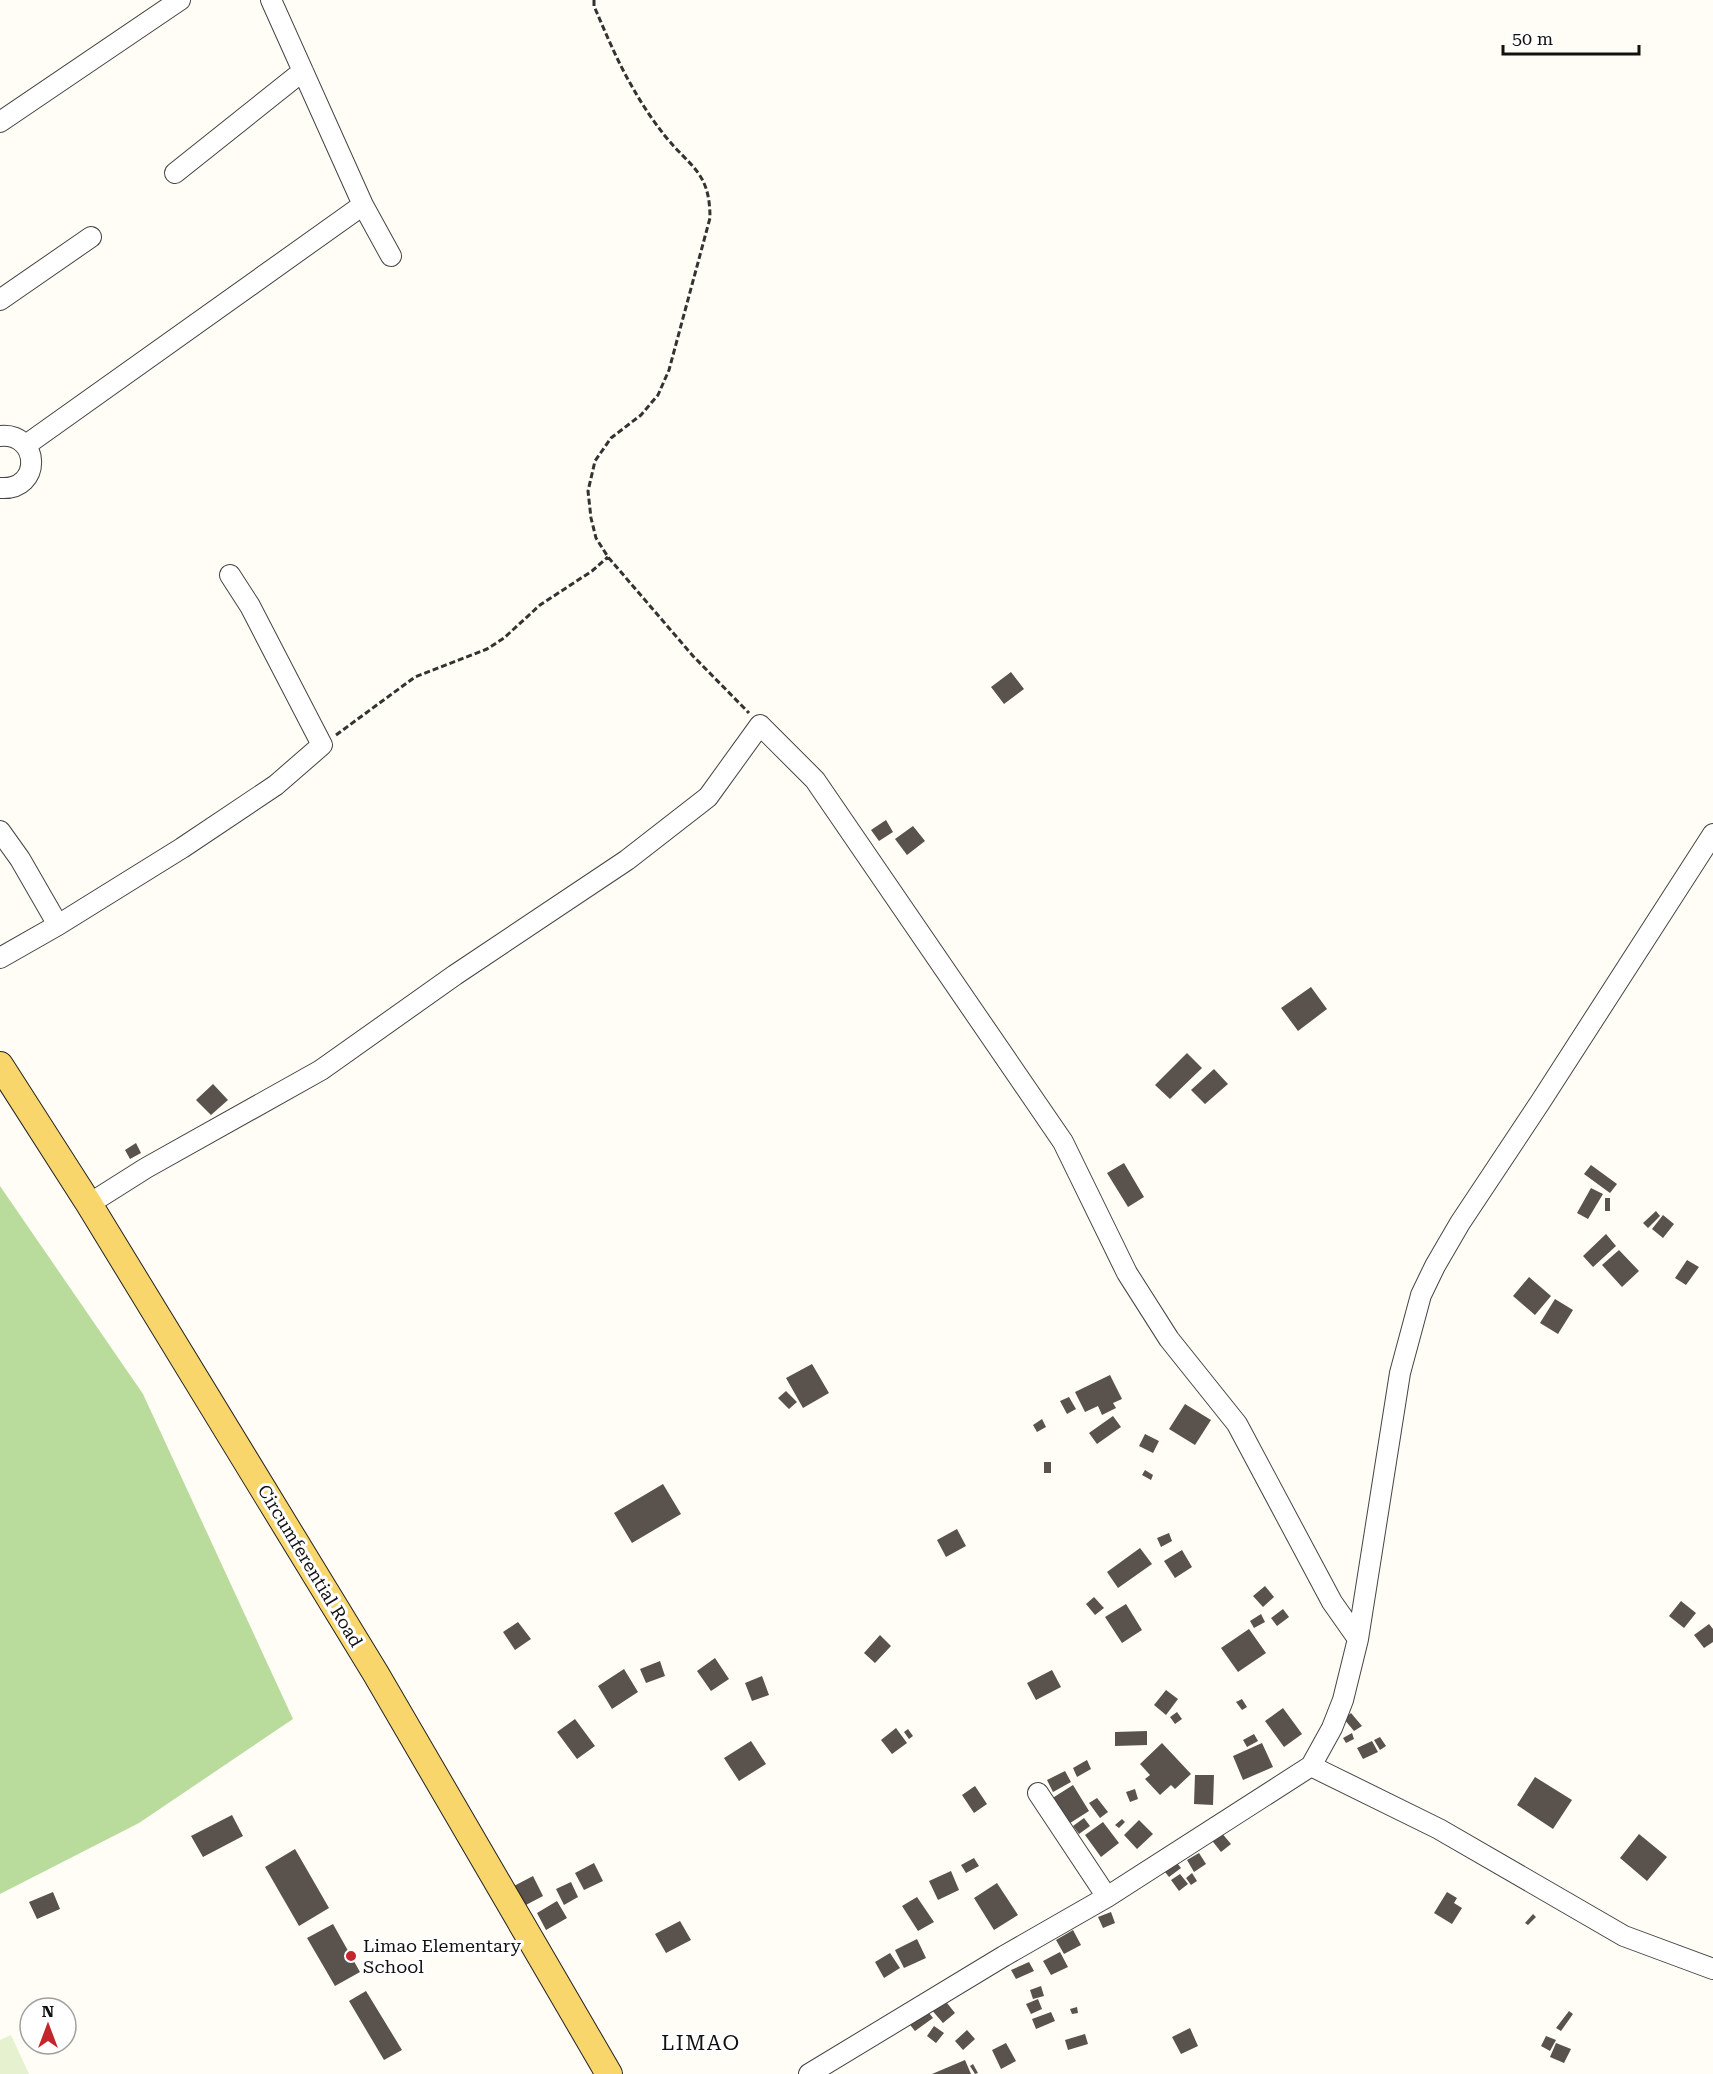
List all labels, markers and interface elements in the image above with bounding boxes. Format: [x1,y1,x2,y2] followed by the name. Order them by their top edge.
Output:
[1503,18,1640,56] scale bar
[1512,28,1553,49] text: 50 m
[254,1481,368,1651] street label: Circumferential Road
[363,1935,522,1977] place label: Limao Elementary School
[344,1949,358,1963] marker: Limao Elementary School
[18,1996,78,2056] north arrow
[42,2002,54,2021] text: N
[661,2031,741,2055] district label: LIMAO

